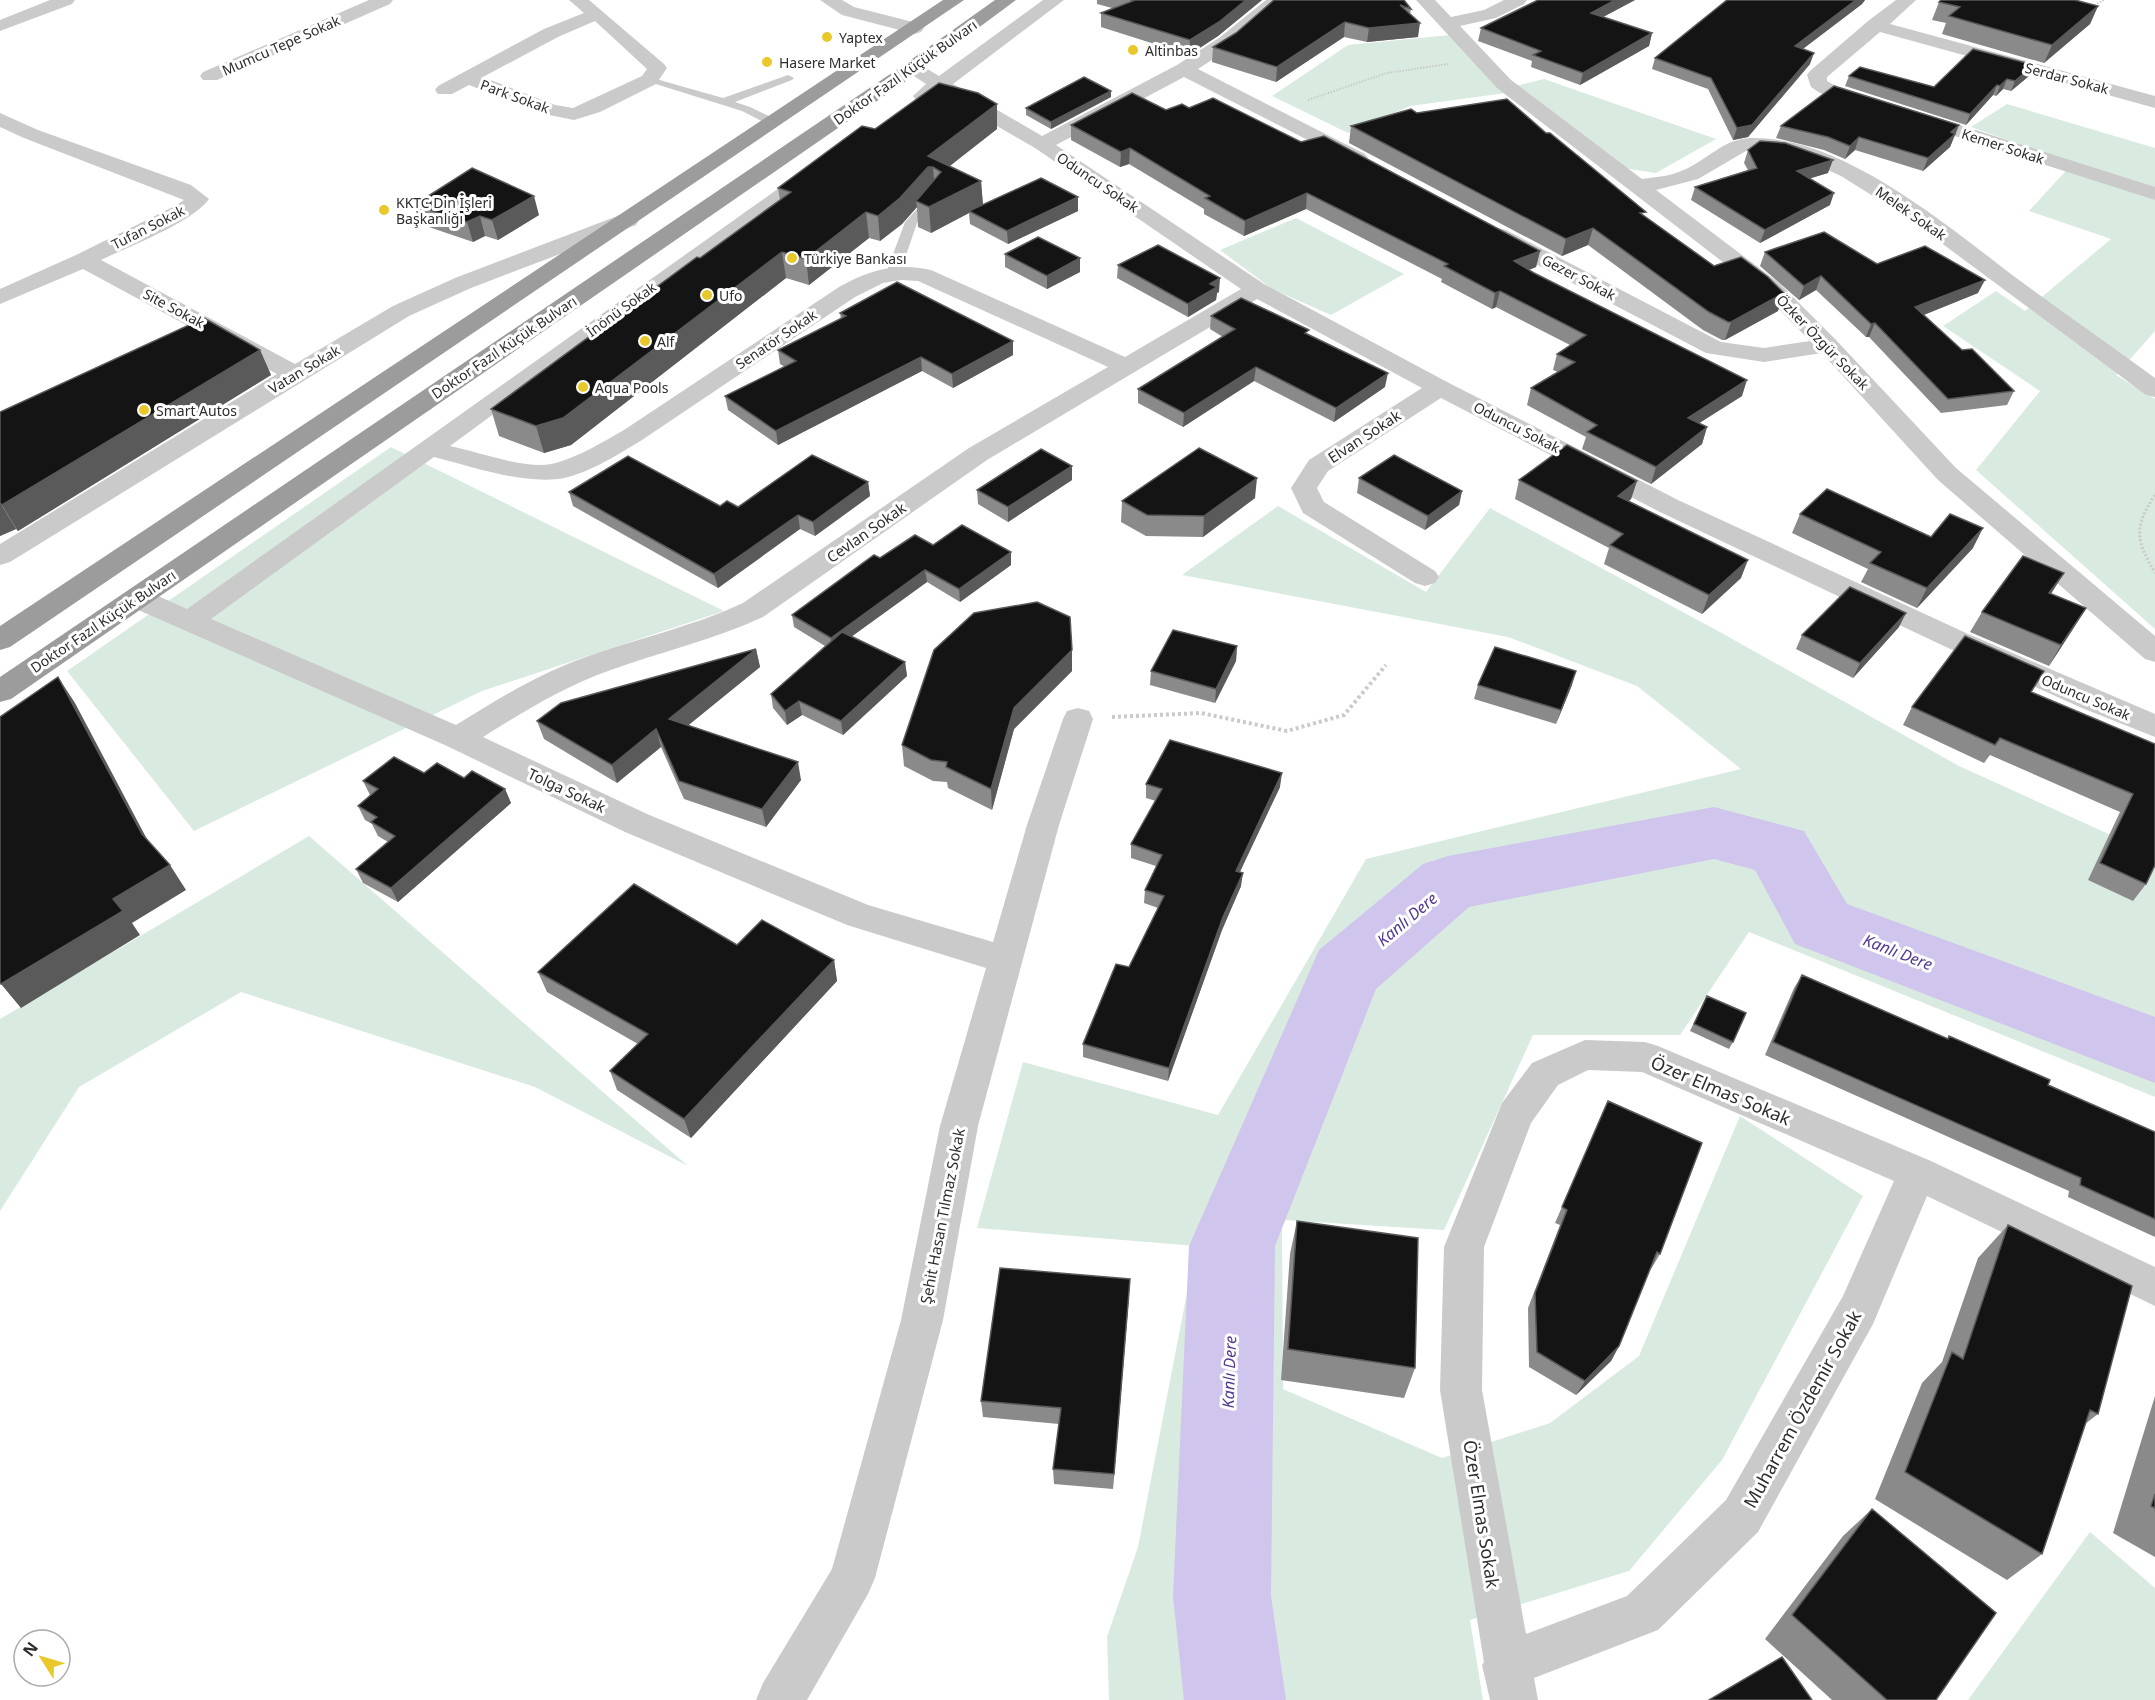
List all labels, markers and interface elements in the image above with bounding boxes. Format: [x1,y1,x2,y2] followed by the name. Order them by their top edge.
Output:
[219,10,343,80] street label: Mumcu Tepe Sokak
[829,15,981,129] street label: Doktor Fazıl Küçük Bulvarı
[839,28,883,47] place label: Yaptex
[820,30,834,44] marker: Yaptex
[1145,41,1198,60] place label: Altinbas
[1126,43,1140,57] marker: Altinbas
[779,53,876,72] place label: Hasere Market
[760,55,774,69] marker: Hasere Market
[2023,58,2111,98] street label: Serdar Sokak
[478,75,553,117] street label: Park Sokak
[1959,124,2047,168] street label: Kemer Sokak
[1053,148,1143,217] street label: Oduncu Sokak
[1872,182,1951,245] street label: Melek Sokak
[396,193,492,228] place label: KKTC Din İşleri Başkanlığı
[108,200,188,254] street label: Tufan Sokak
[377,203,391,217] marker: KKTC Din İşleri Başkanlığı
[804,249,907,268] place label: Türkiye Bankası
[1539,250,1620,305] street label: Gezer Sokak
[785,251,799,265] marker: Türkiye Bankası
[582,277,660,341] street label: İnönü Sokak
[140,284,208,332] street label: Site Sokak
[719,286,743,305] place label: Ufo
[700,288,714,302] marker: Ufo
[1773,290,1874,394] street label: Özker Özgür Sokak
[428,291,580,403] street label: Doktor Fazıl Küçük Bulvarı
[732,305,821,373] street label: Senatör Sokak
[657,332,676,351] place label: Alf
[638,334,652,348] marker: Alf
[265,340,344,398] street label: Vatan Sokak
[595,378,669,397] place label: Aqua Pools
[576,380,590,394] marker: Aqua Pools
[1470,397,1564,457] street label: Oduncu Sokak
[156,401,237,420] place label: Smart Autos
[137,403,151,417] marker: Smart Autos
[1324,405,1404,467] street label: Elvan Sokak
[822,497,910,567] street label: Cevlan Sokak
[27,565,179,677] street label: Doktor Fazıl Küçük Bulvarı
[2039,670,2134,724] street label: Oduncu Sokak
[525,763,609,817] street label: Tolga Sokak
[1372,887,1442,951] water label: Kanlı Dere
[1860,929,1936,975] water label: Kanlı Dere
[1647,1050,1795,1130] street label: Özer Elmas Sokak
[915,1126,969,1306] street label: Şehit Hasan Tılmaz Sokak
[1738,1306,1867,1512] street label: Muharrem Özdemir Sokak
[1217,1335,1241,1409] water label: Kanlı Dere
[1458,1438,1506,1590] street label: Özer Elmas Sokak
[12,1628,72,1688] north arrow
[17,1637,43,1661] text: N

